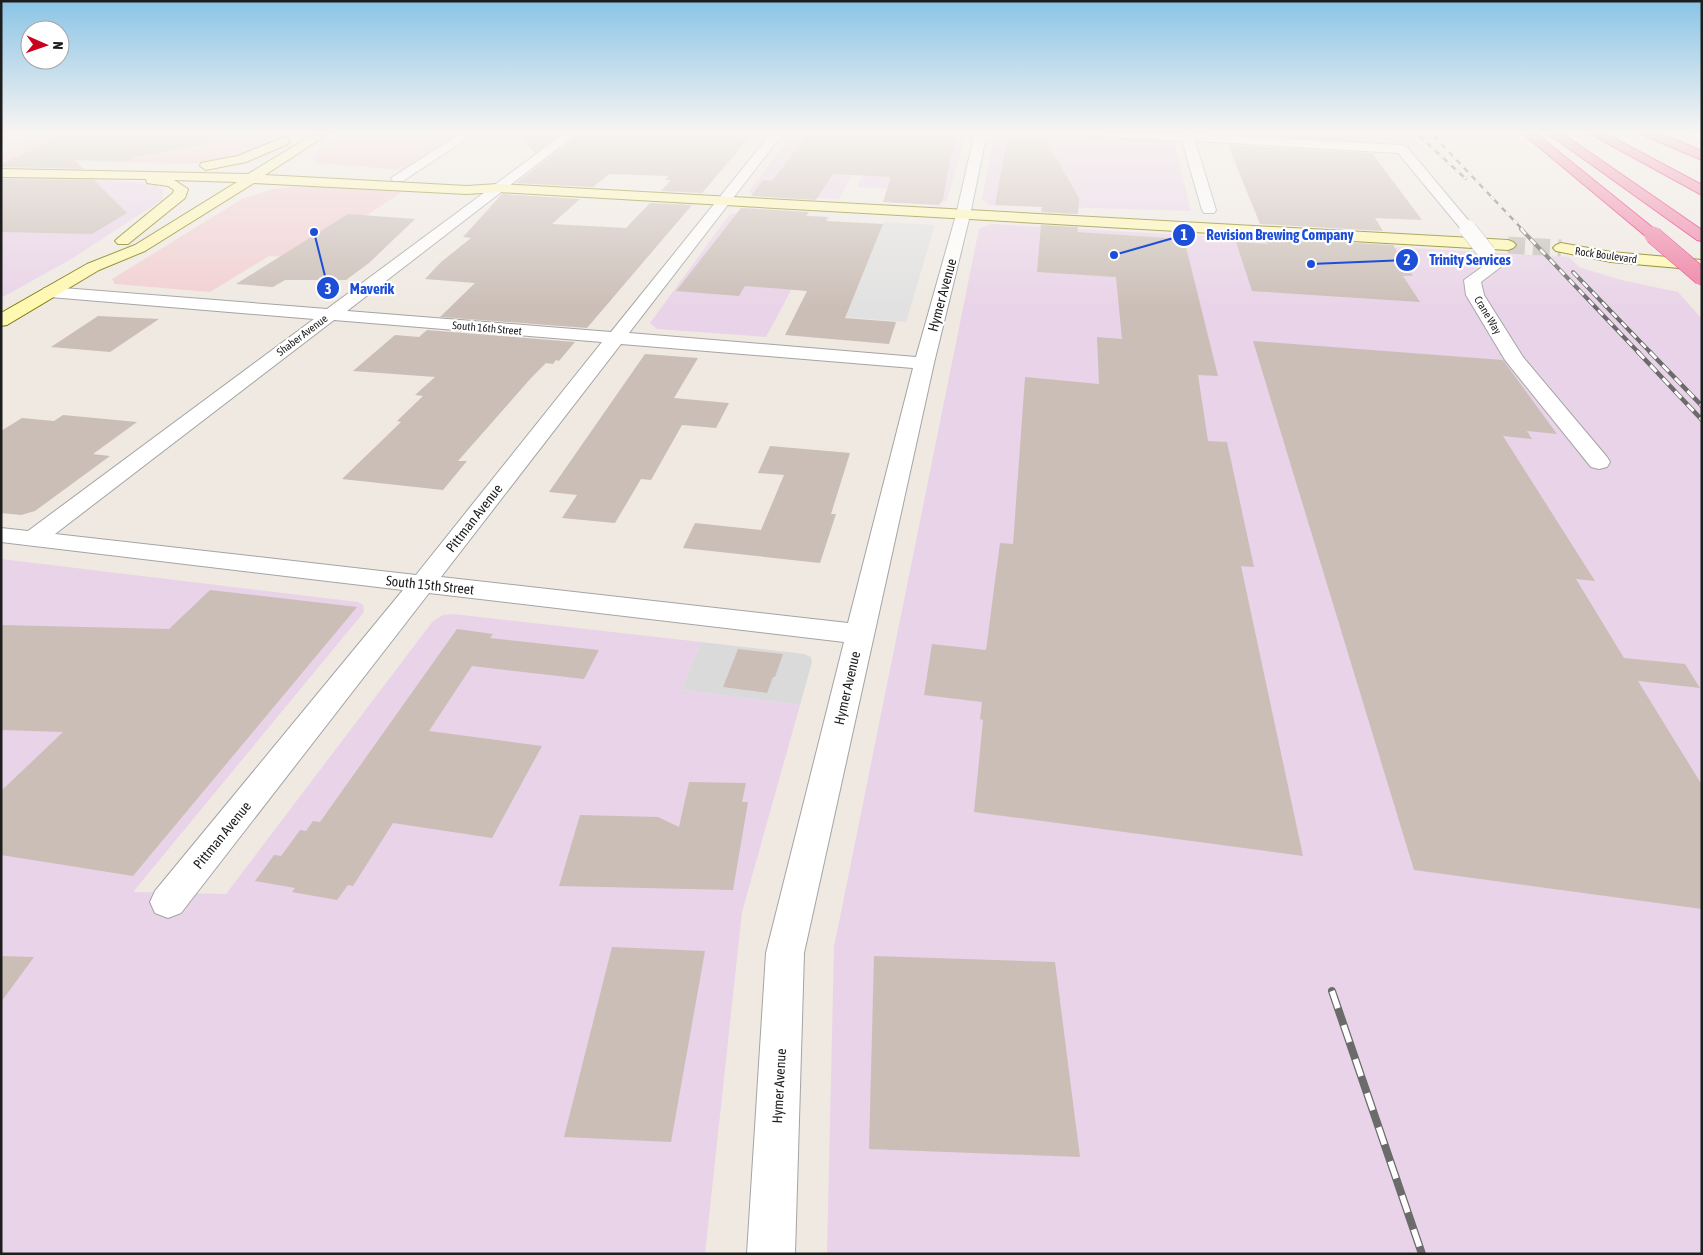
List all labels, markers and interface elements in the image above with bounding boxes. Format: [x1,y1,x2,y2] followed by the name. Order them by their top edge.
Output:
[20,20,70,70] north arrow
[50,41,66,50] text: N
[1172,220,1364,250] callout: Revision Brewing Company
[1180,226,1188,243] text: 1
[1206,226,1355,243] text: Revision Brewing Company
[1395,245,1521,275] callout: Trinity Services
[1574,245,1638,265] street label: Rock Boulevard
[1403,251,1411,268] text: 2
[1429,251,1512,268] text: Trinity Services
[925,257,959,333] street label: Hymer Avenue
[315,273,404,303] callout: Maverik
[324,280,332,297] text: 3
[350,280,395,297] text: Maverik
[1472,294,1504,337] street label: Crane Way
[274,312,330,358] street label: Shaber Avenue
[452,319,522,337] street label: South 16th Street
[442,481,506,555] street label: Pittman Avenue
[385,572,475,598] street label: South 15th Street
[831,650,863,726] street label: Hymer Avenue
[190,798,254,872] street label: Pittman Avenue
[769,1048,789,1124] street label: Hymer Avenue

